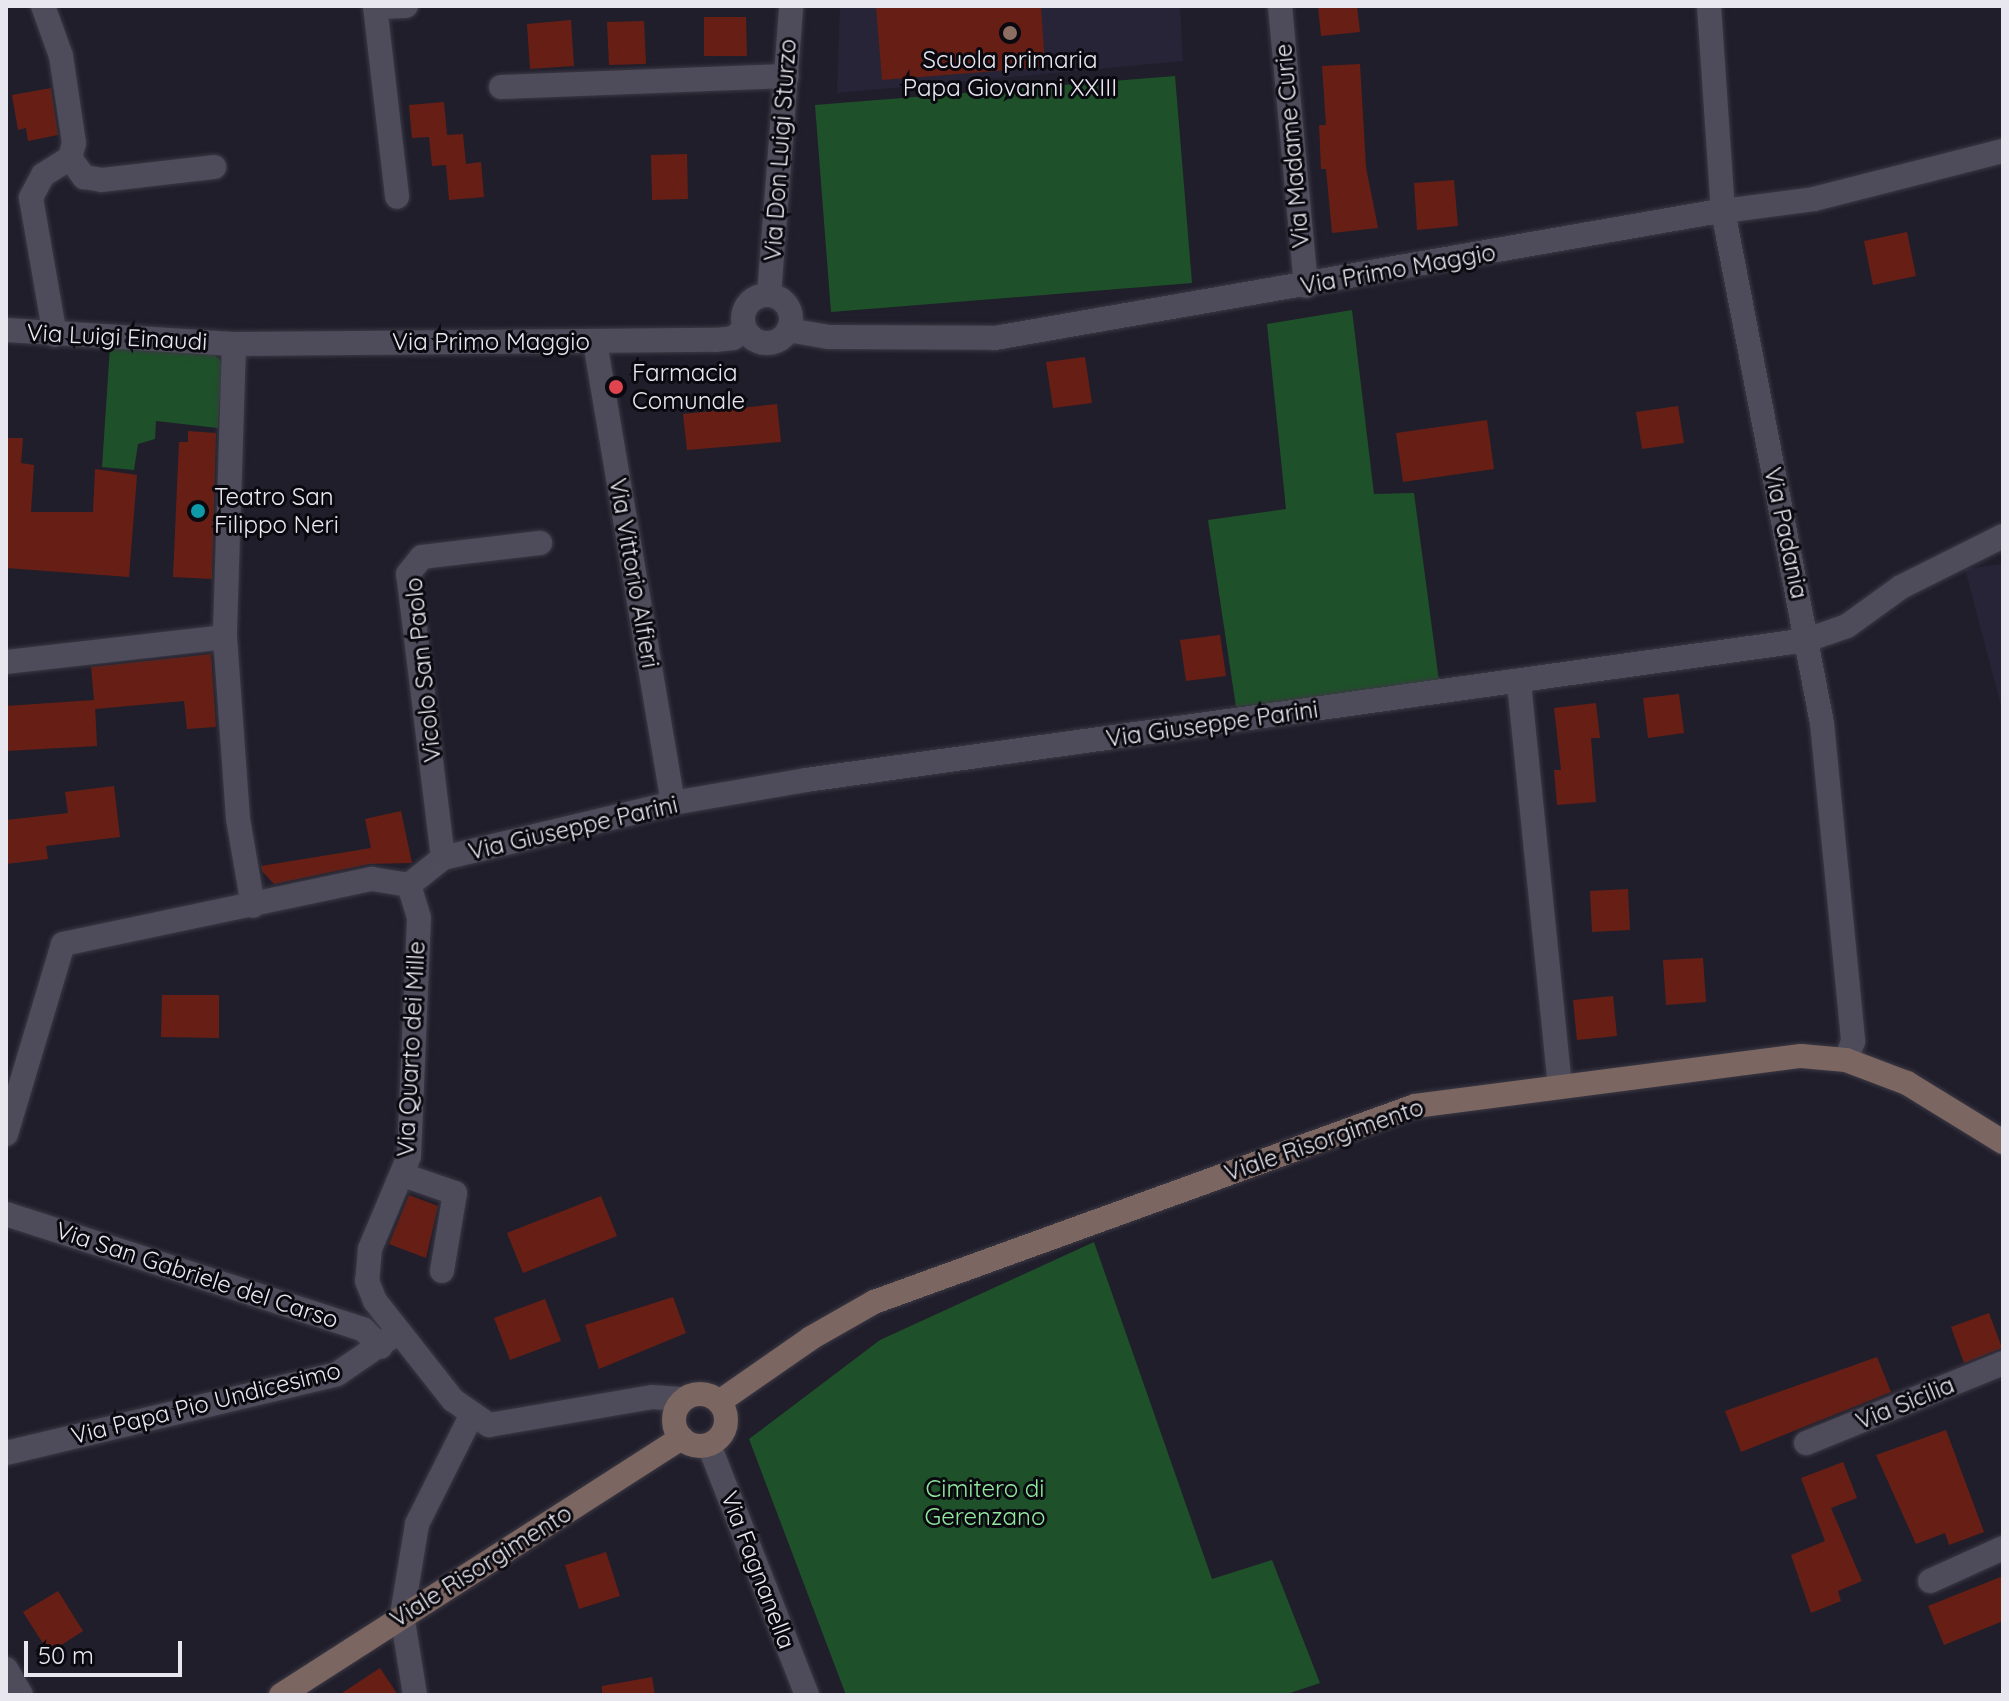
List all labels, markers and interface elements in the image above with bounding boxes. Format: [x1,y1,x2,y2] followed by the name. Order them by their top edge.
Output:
[1001,24,1019,42] marker: Scuola primaria Papa Giovanni XXIII
[758,38,802,262] street label: Via Don Luigi Sturzo
[1269,43,1315,249] street label: Via Madame Curie
[903,46,1117,102] place label: Scuola primaria Papa Giovanni XXIII
[1298,238,1498,300] street label: Via Primo Maggio
[26,318,208,356] street label: Via Luigi Einaudi
[392,328,590,356] street label: Via Primo Maggio
[632,359,745,415] place label: Farmacia Comunale
[607,378,625,396] marker: Farmacia Comunale
[1758,465,1814,601] street label: Via Padania
[603,476,665,670] street label: Via Vittorio Alfieri
[214,483,339,539] place label: Teatro San Filippo Neri
[189,502,207,520] marker: Teatro San Filippo Neri
[399,576,447,764] street label: Vicolo San Paolo
[1104,695,1320,753] street label: Via Giuseppe Parini
[466,790,680,866] street label: Via Giuseppe Parini
[391,940,431,1158] street label: Via Quarto dei Mille
[1221,1092,1427,1188] street label: Viale Risorgimento
[52,1216,342,1334] street label: Via San Gabriele del Carso
[68,1356,344,1450] street label: Via Papa Pio Undicesimo
[1852,1370,1958,1436] street label: Via Sicilia
[925,1475,1045,1531] park label: Cimitero di Gerenzano
[715,1487,801,1653] street label: Via Fagnanella
[385,1498,577,1634] street label: Viale Risorgimento
[28,1625,186,1675] scale bar
[38,1640,94,1670] text: 50 m

